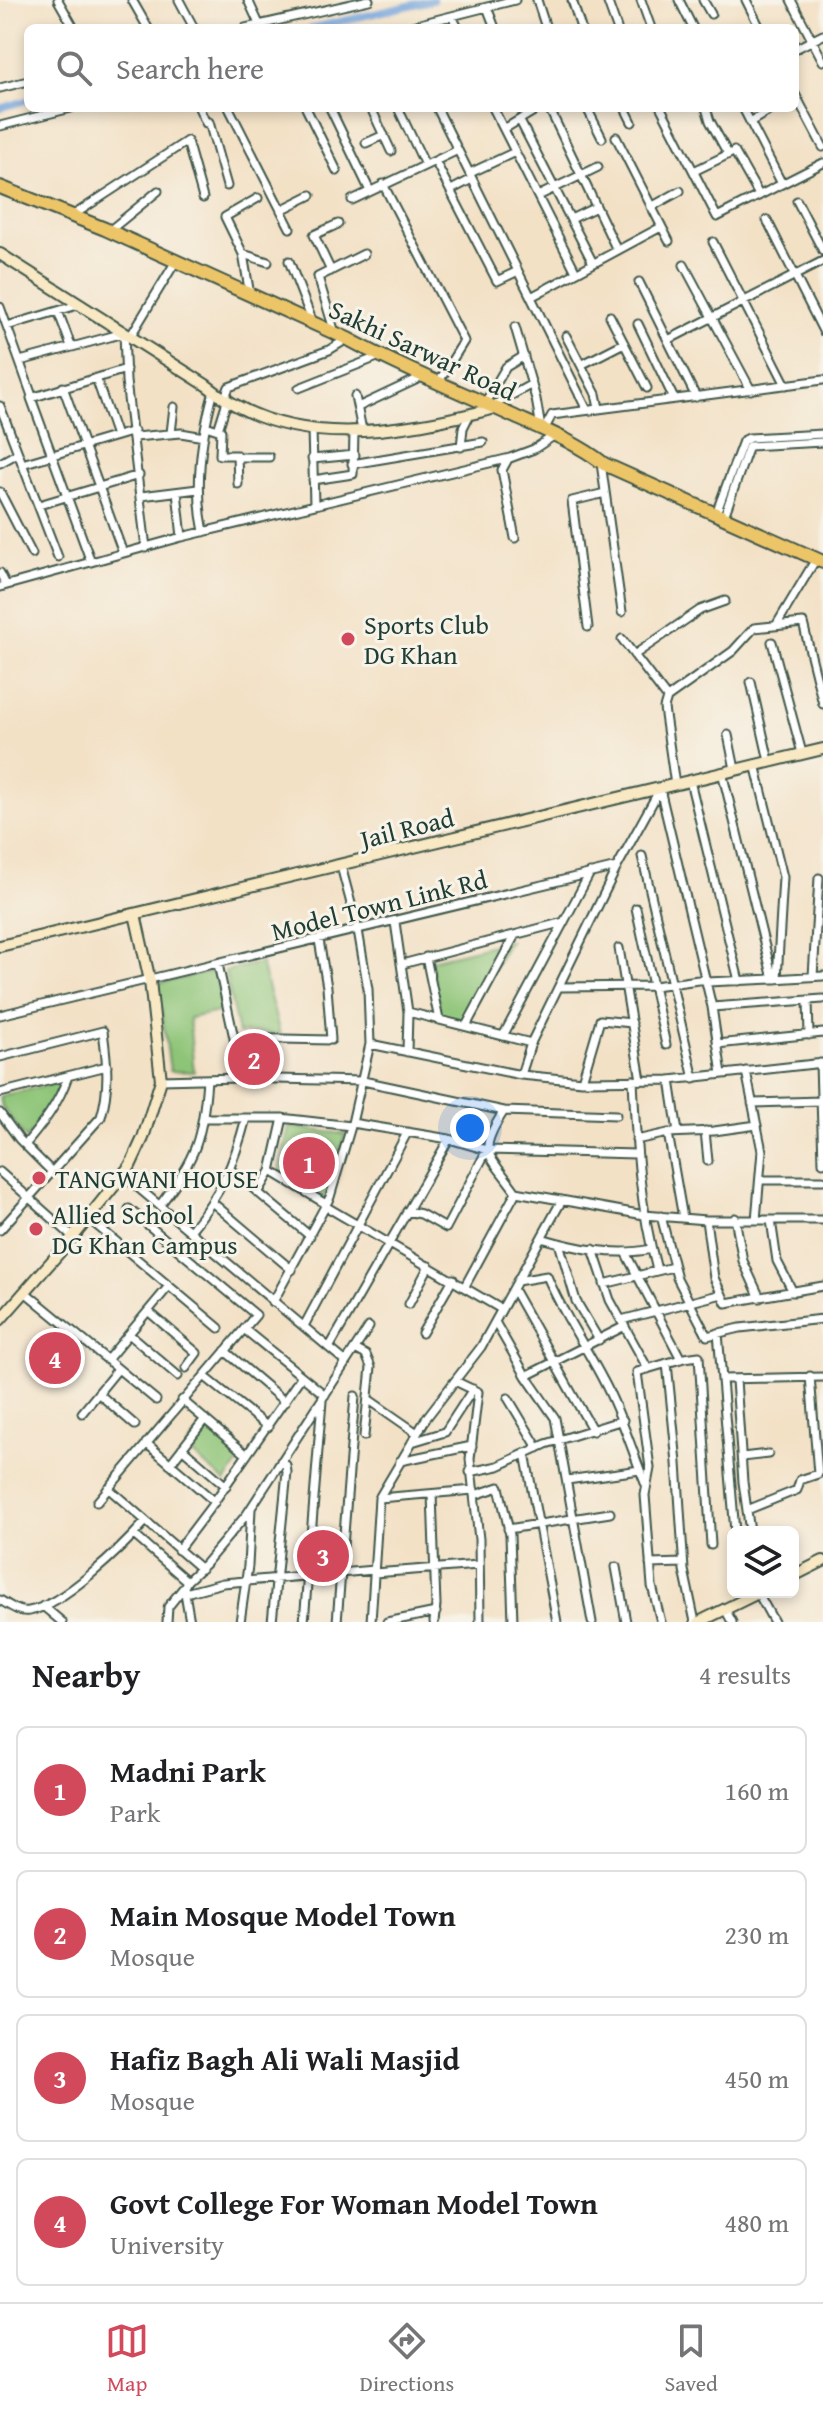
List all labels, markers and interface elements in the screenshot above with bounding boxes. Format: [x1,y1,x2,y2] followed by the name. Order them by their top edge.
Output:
[24,24,799,112] search box
[52,46,96,90] icon: search
[116,46,264,90] text: Search here
[323,289,523,411] street label: Sakhi Sarwar Road
[364,605,489,674] place label: Sports Club DG Khan
[339,630,357,648] marker: Sports Club DG Khan
[353,798,458,859] street label: Jail Road
[267,859,491,951] street label: Model Town Link Rd
[228,1029,280,1089] pin: 2
[450,1108,490,1148] your location
[283,1133,335,1193] pin: 1
[55,1159,259,1198] place label: TANGWANI HOUSE
[30,1169,48,1187] marker: TANGWANI HOUSE
[52,1195,238,1264] place label: Allied School DG Khan Campus
[27,1220,45,1238] marker: Allied School DG Khan Campus
[29,1328,81,1388] pin: 4
[297,1526,349,1586] pin: 3
[727,1526,799,1598] map controls
[727,1526,799,1598] button: layers
[32,1650,141,1699] text: Nearby
[699,1655,791,1694] text: 4 results
[110,1749,266,1793] text: Madni Park
[53,1771,67,1810] text: 1
[724,1771,789,1810] text: 160 m
[110,1793,160,1832] text: Park
[110,1893,456,1937] text: Main Mosque Model Town
[53,1915,67,1954] text: 2
[724,1915,789,1954] text: 230 m
[110,1937,195,1976] text: Mosque
[110,2037,460,2081] text: Hafiz Bagh Ali Wali Masjid
[53,2059,67,2098] text: 3
[724,2059,789,2098] text: 450 m
[110,2081,195,2120] text: Mosque
[110,2181,598,2225] text: Govt College For Woman Model Town
[53,2203,67,2242] text: 4
[724,2203,789,2242] text: 480 m
[110,2225,224,2264] text: University
[105,2319,149,2399] tab: Map
[360,2319,454,2399] tab: Directions
[665,2319,718,2399] tab: Saved

